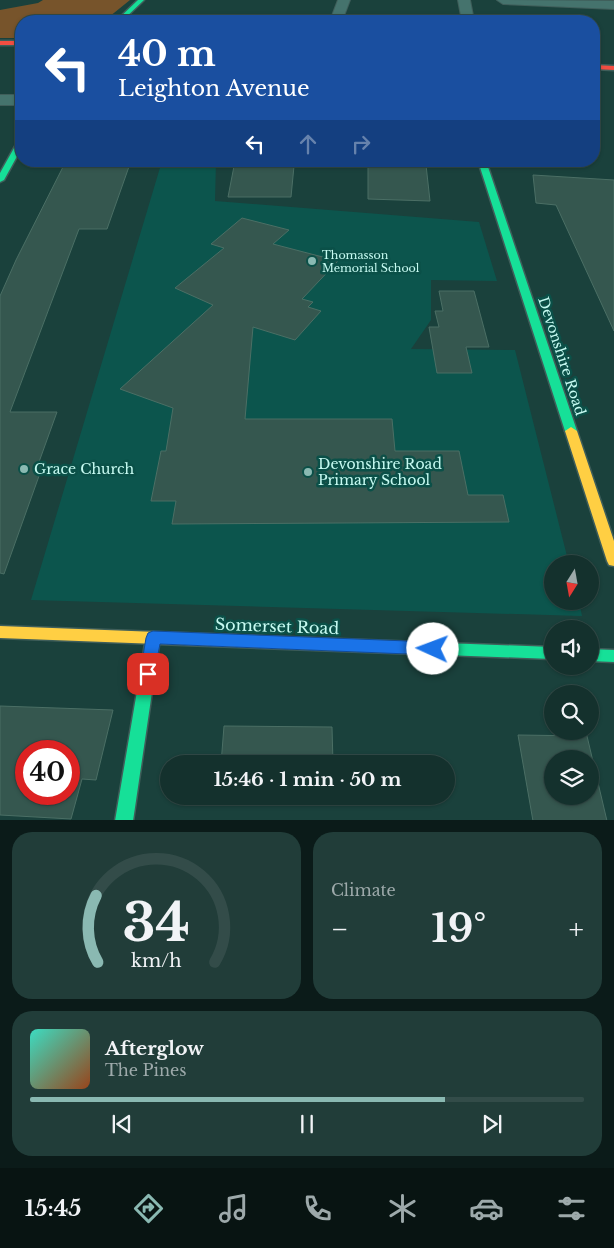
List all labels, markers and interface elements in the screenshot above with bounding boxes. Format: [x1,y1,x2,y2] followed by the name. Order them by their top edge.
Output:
[118,32,216,75] text: 40 m
[35,35,100,100] icon: left
[118,75,310,102] text: Leighton Avenue
[241,130,269,158] icon: left
[294,130,322,158] icon: ahead
[347,130,375,158] icon: right
[322,248,420,275] place label: Thomasson Memorial School
[306,255,318,267] marker: Thomasson Memorial School
[534,294,590,418] street label: Devonshire Road
[318,455,442,489] place label: Devonshire Road Primary School
[34,460,134,478] place label: Grace Church
[18,463,30,475] marker: Grace Church
[302,466,314,478] marker: Devonshire Road Primary School
[544,555,599,610] north arrow
[544,555,599,805] map controls
[214,614,340,638] street label: Somerset Road
[544,620,599,675] button: sound
[406,622,458,674] position arrow
[127,653,169,695] pin
[134,660,162,688] icon: arrive
[544,685,599,740] button: search
[15,740,80,805] speed limit sign: 40
[544,750,599,805] button: layers
[213,768,402,791] text: 15:46 · 1 min · 50 m
[331,880,396,900] text: Climate
[123,891,190,955] text: 34
[431,905,486,952] text: 19°
[331,912,349,947] text: −
[569,912,584,947] text: +
[131,950,182,972] text: km/h
[105,1037,204,1060] text: Afterglow
[105,1060,187,1080] text: The Pines
[108,1110,136,1138] icon: previous
[293,1110,321,1138] icon: pause
[478,1110,506,1138] icon: next
[131,1191,166,1226] icon: directions
[216,1191,251,1226] icon: music
[300,1191,335,1226] icon: phone
[385,1191,420,1226] icon: climate
[469,1191,504,1226] icon: car
[554,1191,589,1226] icon: filters
[25,1195,81,1222] text: 15:45

